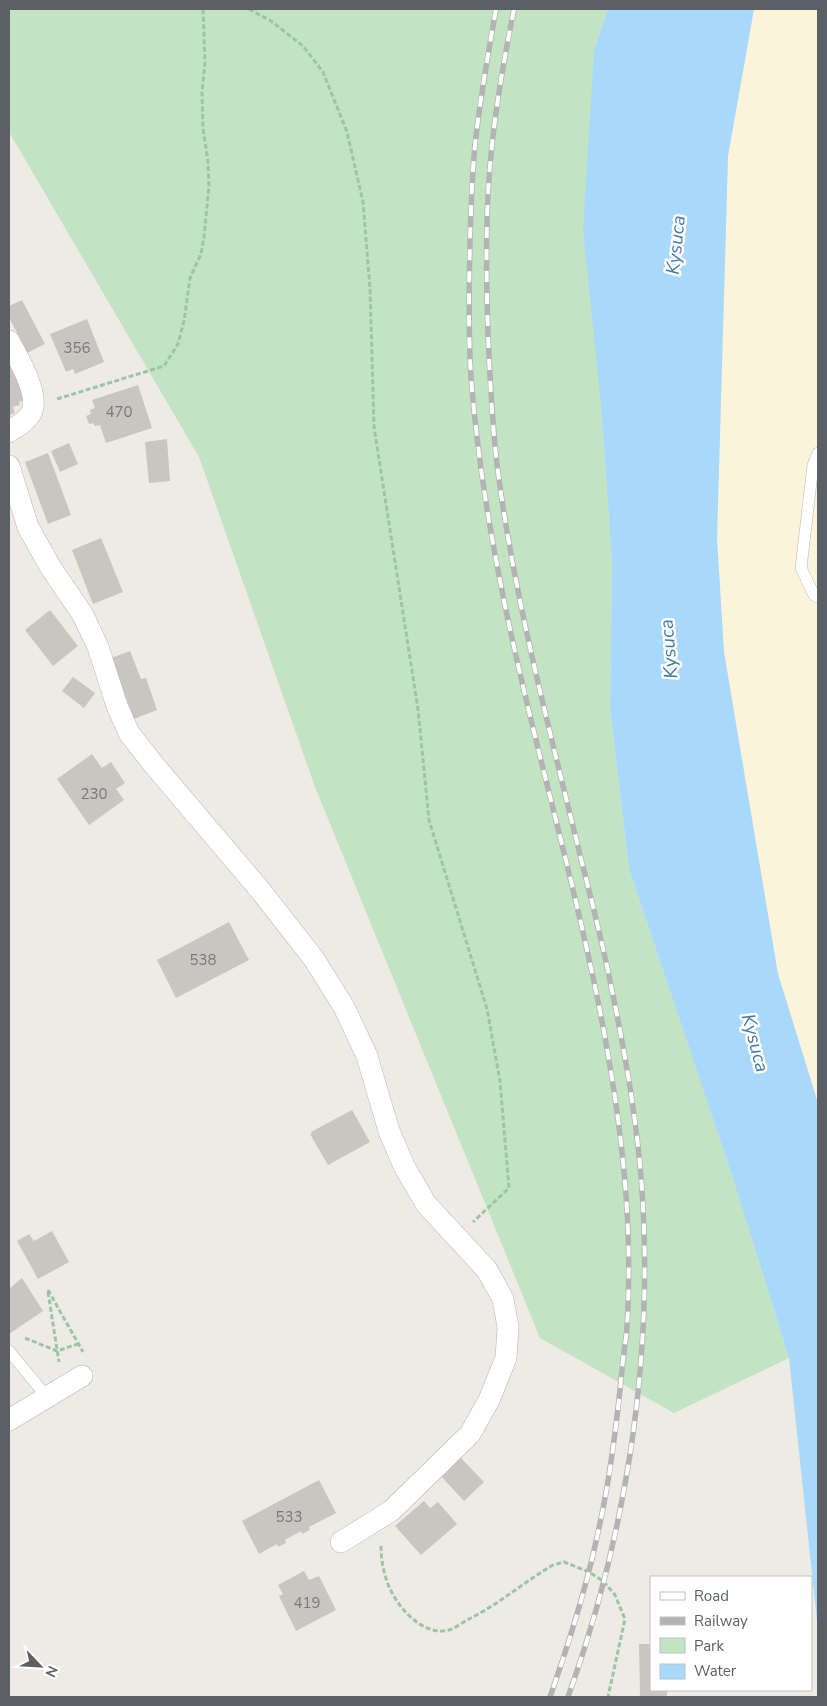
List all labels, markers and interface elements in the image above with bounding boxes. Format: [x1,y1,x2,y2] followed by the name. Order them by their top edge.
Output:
[660,214,692,276] water label: Kysuca
[63,338,91,358] house number: 356
[105,402,133,422] house number: 470
[653,618,685,680] water label: Kysuca
[80,784,108,804] house number: 230
[189,950,217,970] house number: 538
[735,1011,775,1075] water label: Kysuca
[275,1507,303,1527] house number: 533
[650,1576,812,1691] legend
[694,1586,729,1606] text: Road
[293,1593,321,1613] house number: 419
[694,1611,748,1631] text: Railway
[694,1636,724,1656] text: Park
[15,1641,65,1691] north arrow
[694,1661,737,1681] text: Water
[41,1663,62,1680] text: N

